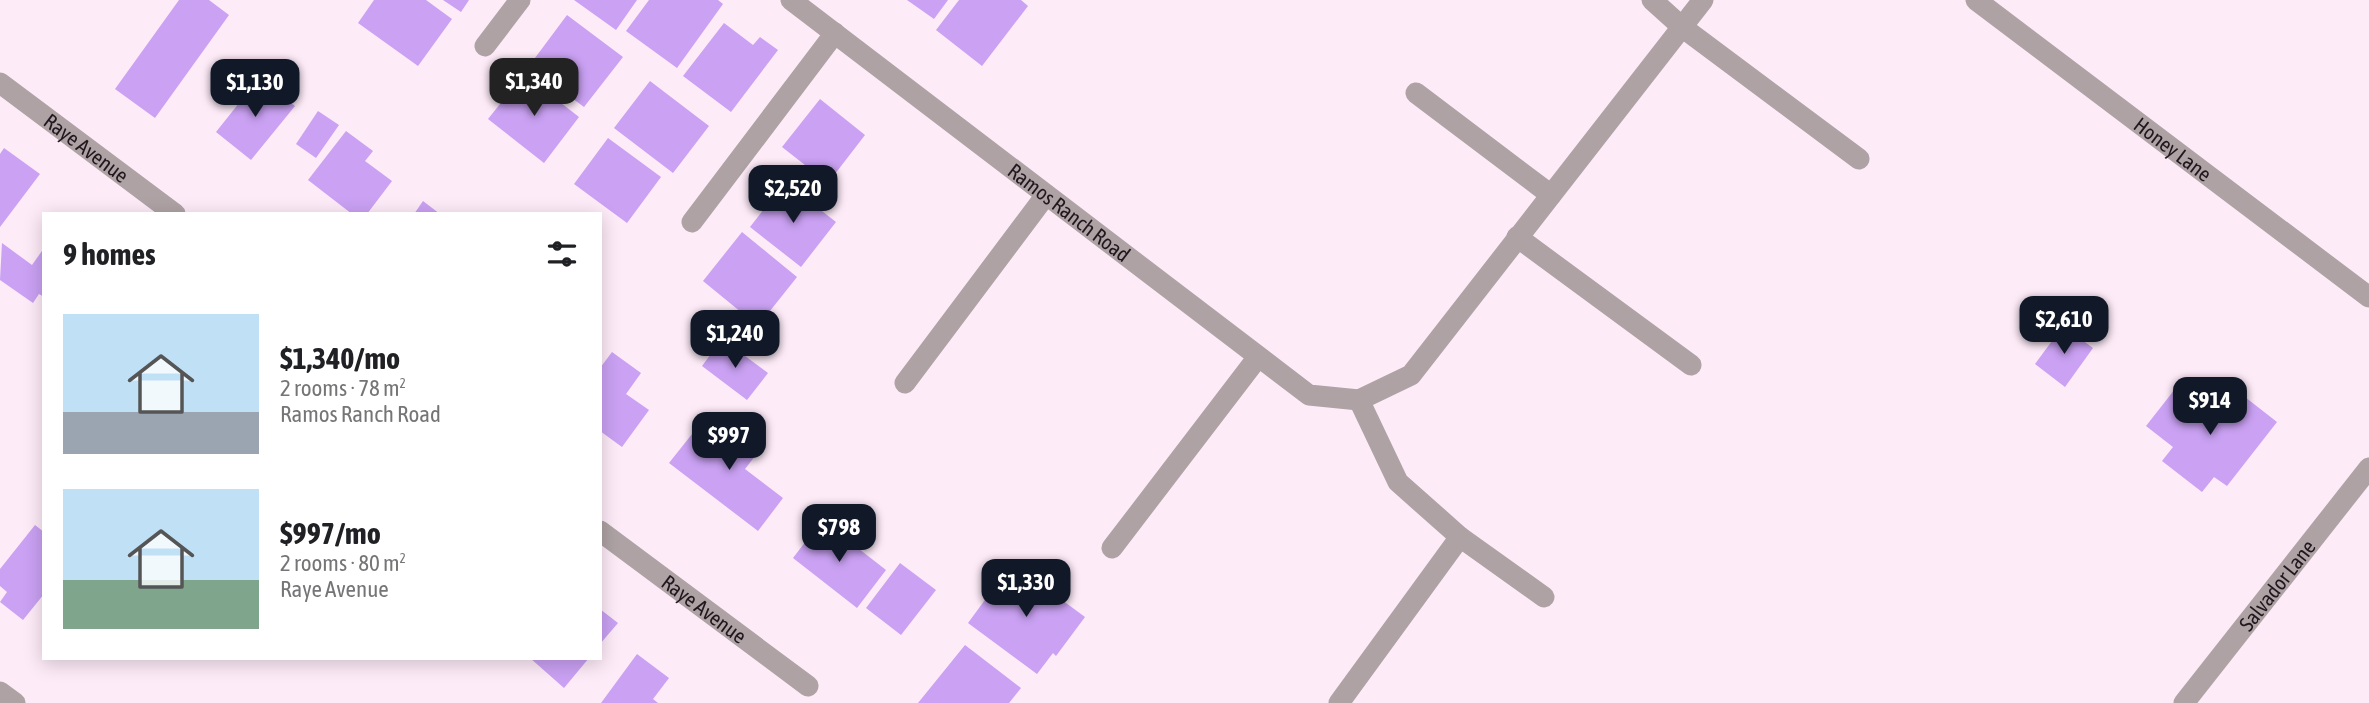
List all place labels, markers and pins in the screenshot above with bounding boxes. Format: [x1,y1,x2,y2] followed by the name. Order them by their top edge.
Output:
[477,58,591,118] pin: $1,340
[198,60,312,119] pin: $1,130
[736,166,850,225] pin: $2,520
[2007,296,2121,356] pin: $2,610
[678,310,792,370] pin: $1,240
[2169,378,2251,437] pin: $914
[688,412,770,472] pin: $997
[798,504,880,564] pin: $798
[969,560,1083,619] pin: $1,330

